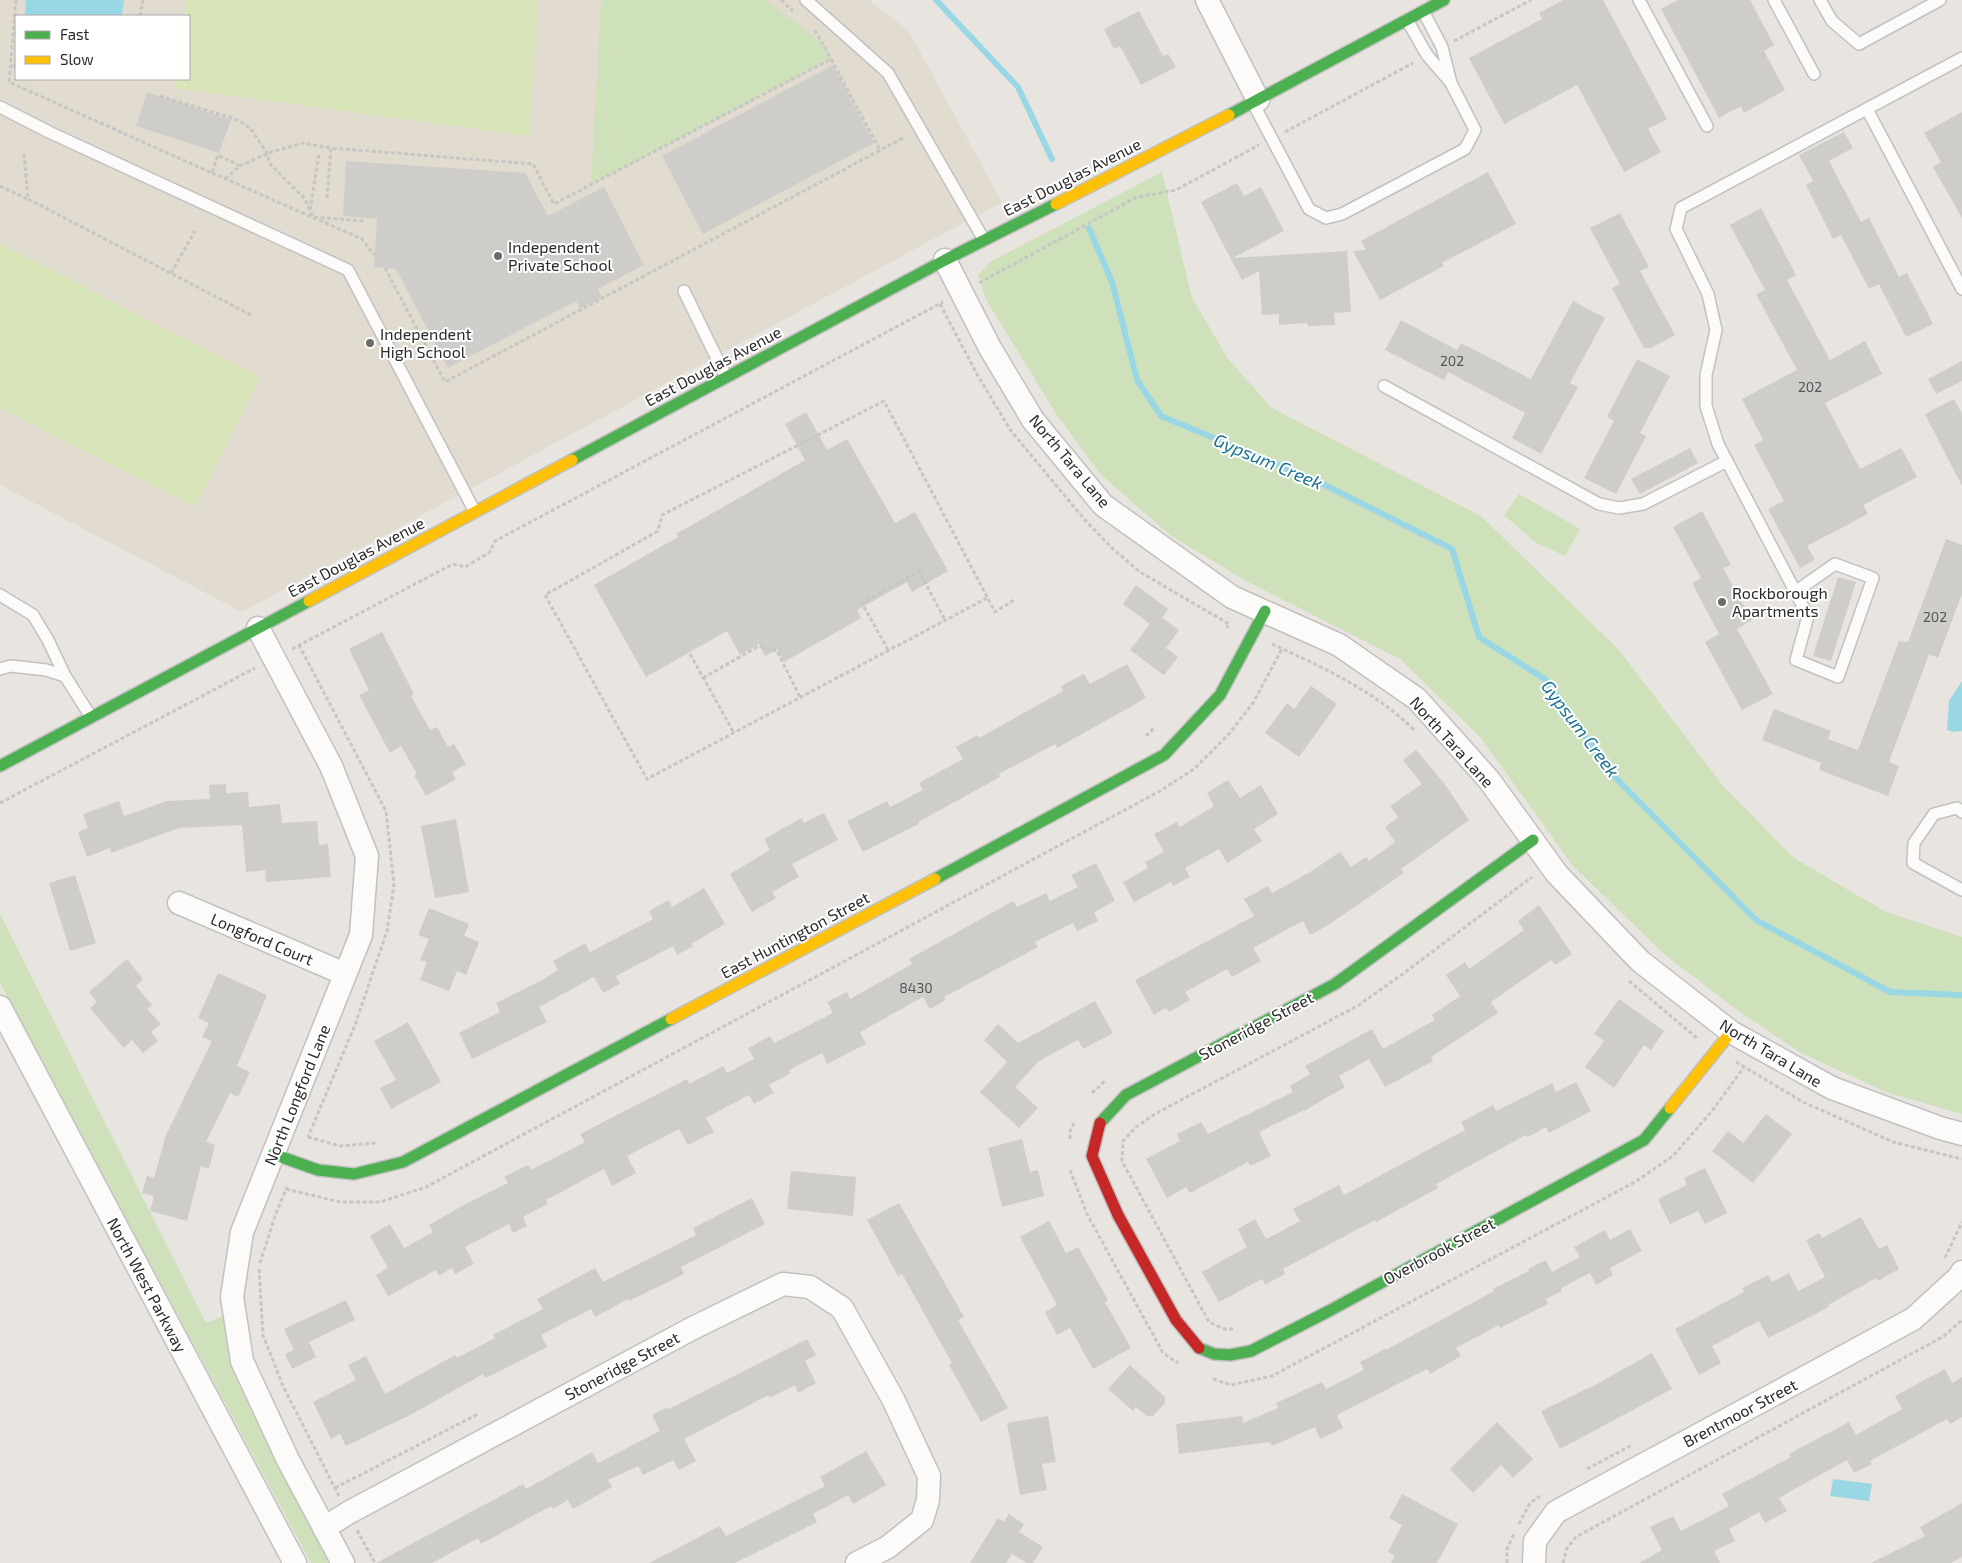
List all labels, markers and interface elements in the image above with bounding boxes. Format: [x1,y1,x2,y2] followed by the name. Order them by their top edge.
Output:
[15,15,190,80] legend
[60,25,90,43] text: Fast
[60,50,94,68] text: Slow
[1000,134,1144,219] street label: East Douglas Avenue
[508,237,613,274] place label: Independent Private School
[492,250,504,262] marker: Independent Private School
[641,322,784,410] street label: East Douglas Avenue
[380,324,472,361] place label: Independent High School
[364,337,376,349] marker: Independent High School
[1440,352,1464,369] house number: 202
[1798,378,1822,395] house number: 202
[1026,410,1115,511] street label: North Tara Lane
[1211,428,1326,494] water label: Gypsum Creek
[284,513,427,601] street label: East Douglas Avenue
[1732,583,1828,620] place label: Rockborough Apartments
[1716,596,1728,608] marker: Rockborough Apartments
[1923,608,1947,625] house number: 202
[1537,675,1625,781] water label: Gypsum Creek
[1407,692,1498,791] street label: North Tara Lane
[717,887,872,982] street label: East Huntington Street
[208,908,316,969] street label: Longford Court
[899,979,933,996] house number: 8430
[1195,987,1316,1064] street label: Stoneridge Street
[1717,1015,1826,1090] street label: North Tara Lane
[260,1022,333,1168] street label: North Longford Lane
[1380,1213,1498,1288] street label: Overbrook Street
[104,1214,191,1356] street label: North West Parkway
[561,1327,682,1404] street label: Stoneridge Street
[1679,1374,1800,1451] street label: Brentmoor Street

